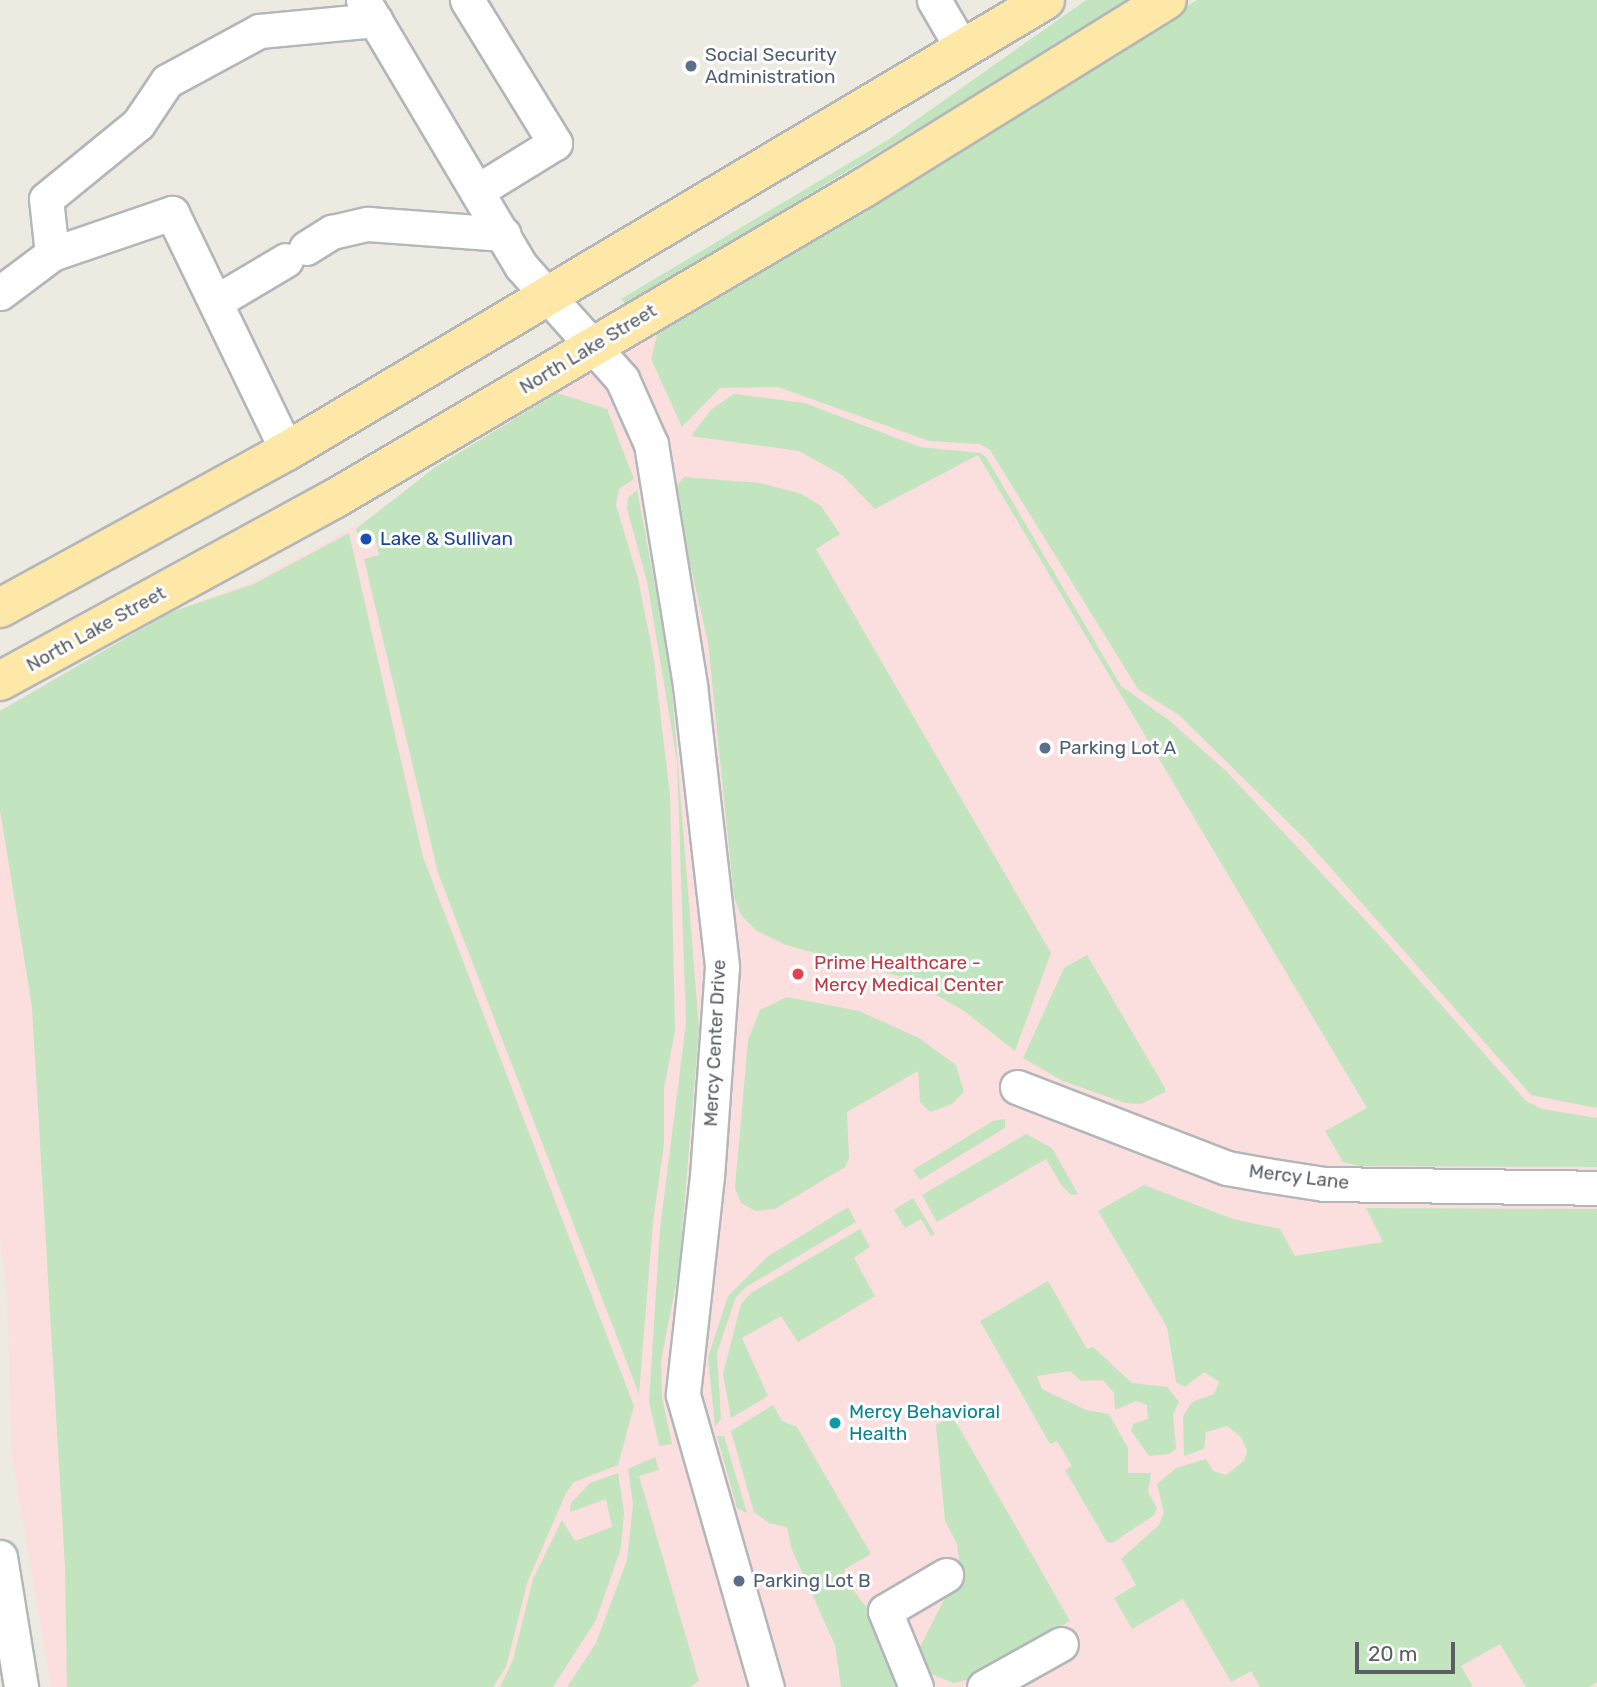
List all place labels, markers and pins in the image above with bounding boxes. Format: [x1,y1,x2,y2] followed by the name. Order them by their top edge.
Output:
[705,44,837,88] place label: Social Security Administration
[683,58,699,74] marker: Social Security Administration
[380,528,513,550] place label: Lake & Sullivan
[358,531,374,547] marker: Lake & Sullivan
[1059,737,1177,759] place label: Parking Lot A
[1037,740,1053,756] marker: Parking Lot A
[814,952,1004,996] place label: Prime Healthcare - Mercy Medical Center
[788,964,808,984] marker: Prime Healthcare - Mercy Medical Center
[849,1401,1000,1445] place label: Mercy Behavioral Health
[827,1415,843,1431] marker: Mercy Behavioral Health
[753,1570,871,1592] place label: Parking Lot B
[731,1573,747,1589] marker: Parking Lot B

